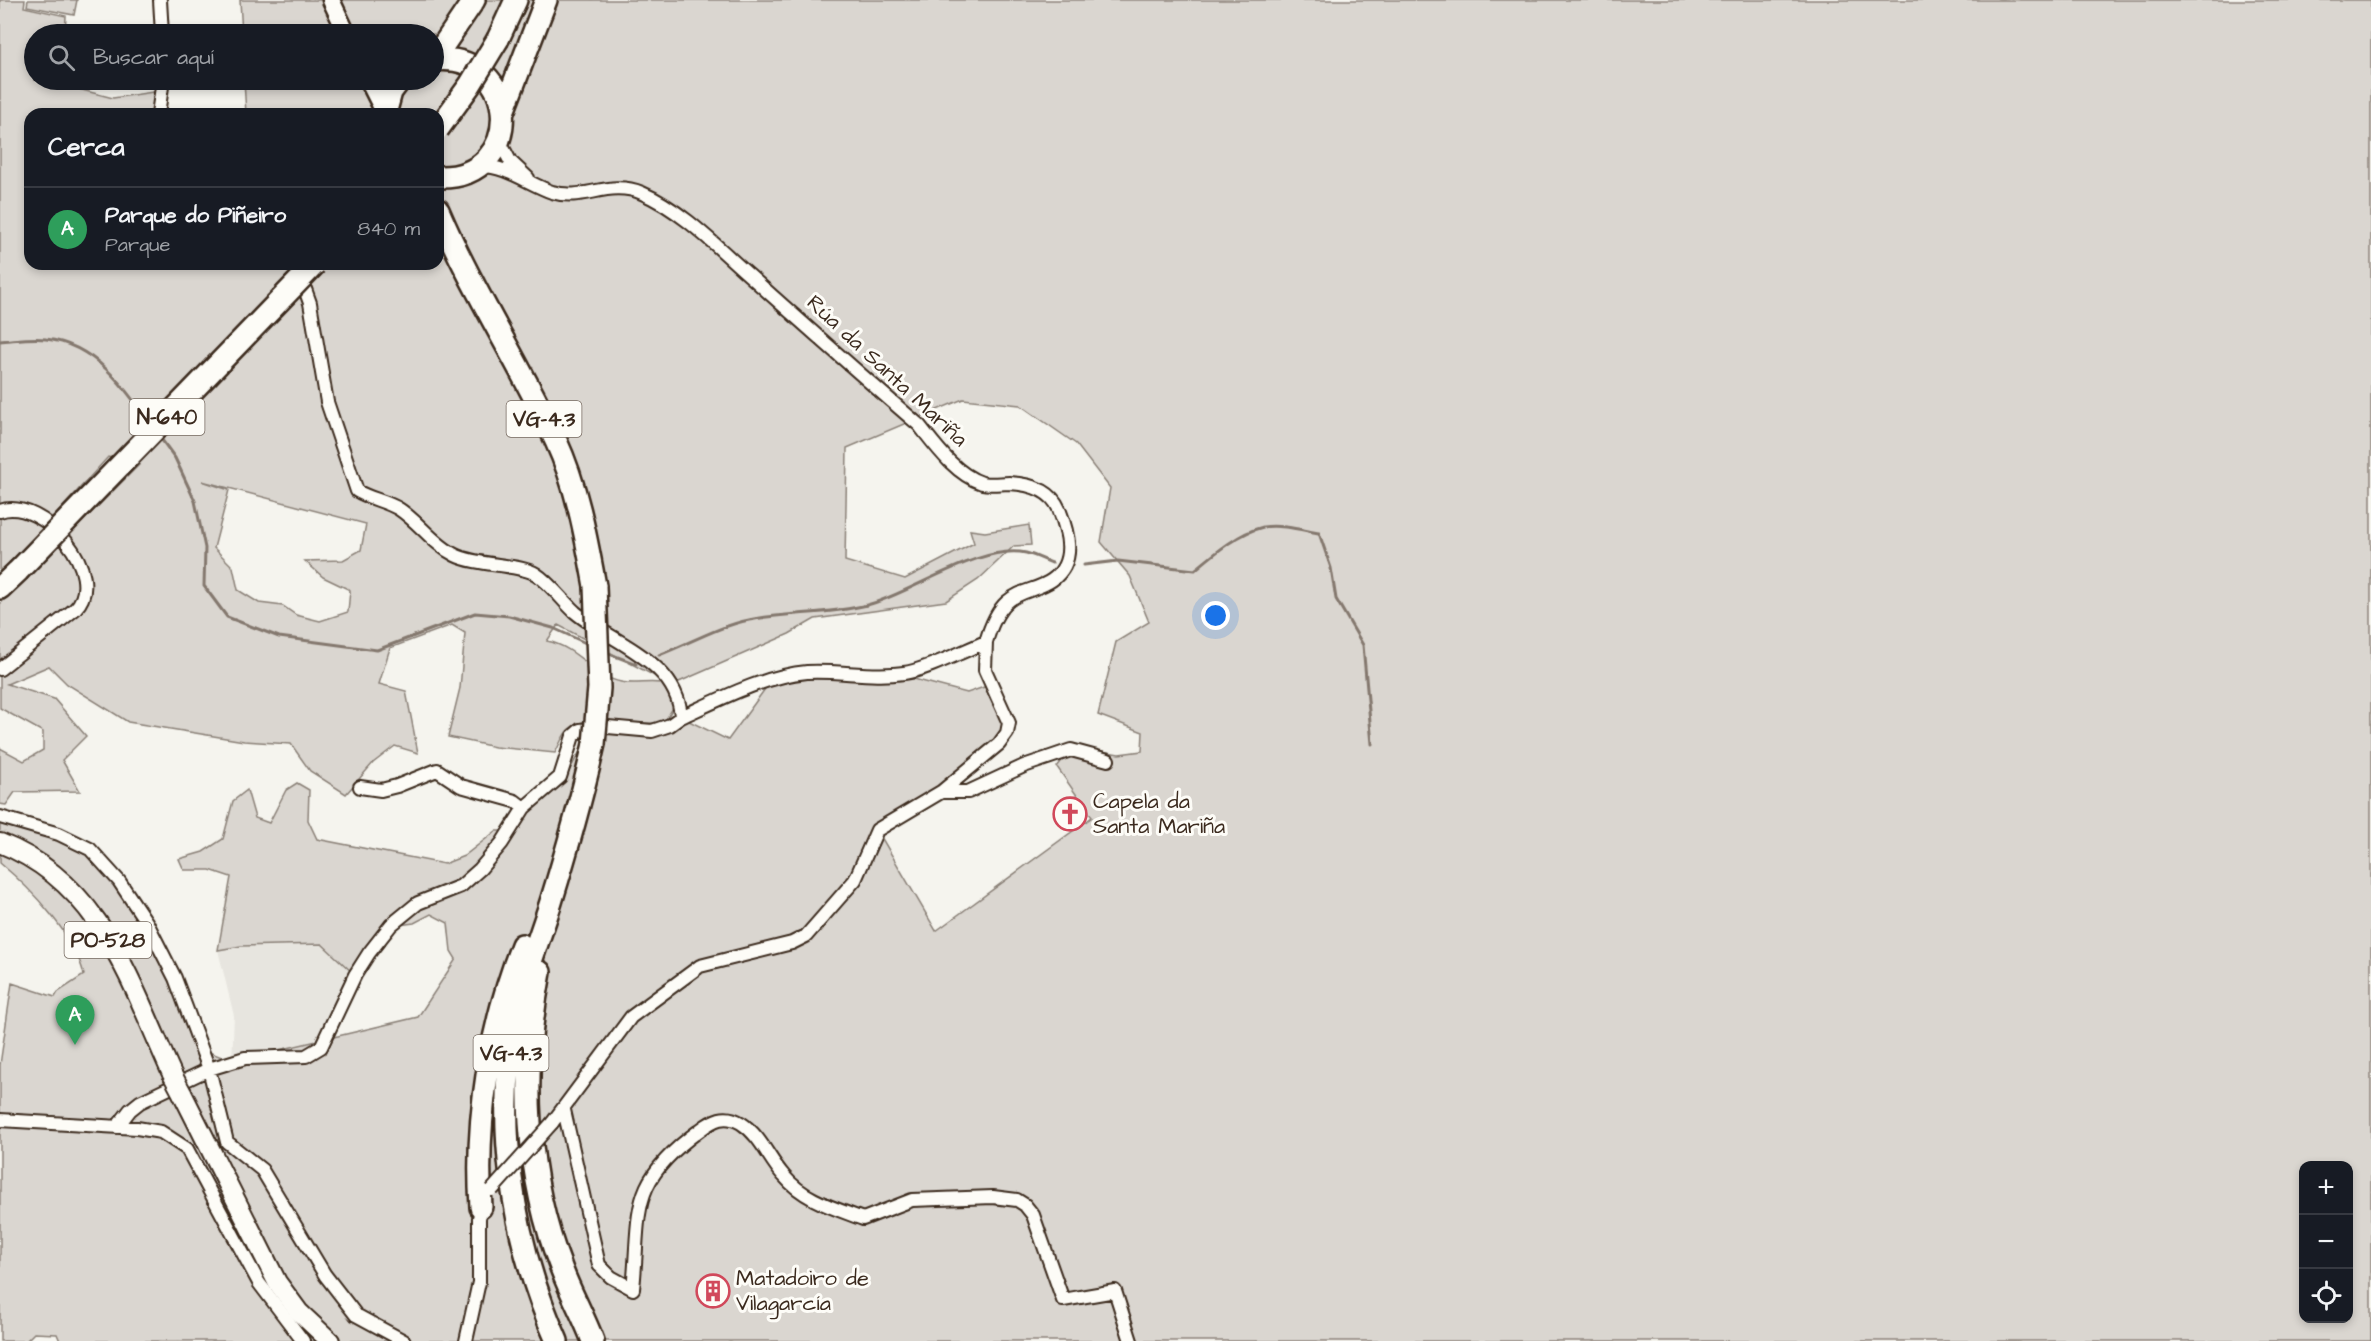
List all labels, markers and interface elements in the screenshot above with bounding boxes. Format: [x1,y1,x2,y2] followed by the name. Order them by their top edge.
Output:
[24,24,444,90] search box
[45,41,78,74] icon: search
[93,42,214,73] text: Buscar aquí
[48,129,125,165] text: Cerca
[105,200,286,231] text: Parque do Piñeiro
[61,215,74,243] text: A
[357,215,420,243] text: 840 m
[105,231,170,259] text: Parque
[799,288,975,454] street label: Rúa da Santa Mariña
[130,399,204,435] road number: N-640
[506,401,582,437] road number: VG-4.3
[1201,601,1230,630] your location
[1093,786,1225,842] place label: Capela da Santa Mariña
[1052,796,1088,832] church icon: Capela da Santa Mariña
[64,922,152,958] road number: PO-528
[56,996,94,1045] pin: A
[474,1035,548,1071] road number: VG-4.3
[2299,1161,2353,1323] map controls
[2299,1161,2353,1215] button: +
[2299,1215,2353,1269] button: −
[736,1263,869,1320] place label: Matadoiro de Vilagarcía
[2299,1269,2353,1323] button: locate
[695,1273,731,1309] building icon: Matadoiro de Vilagarcía

